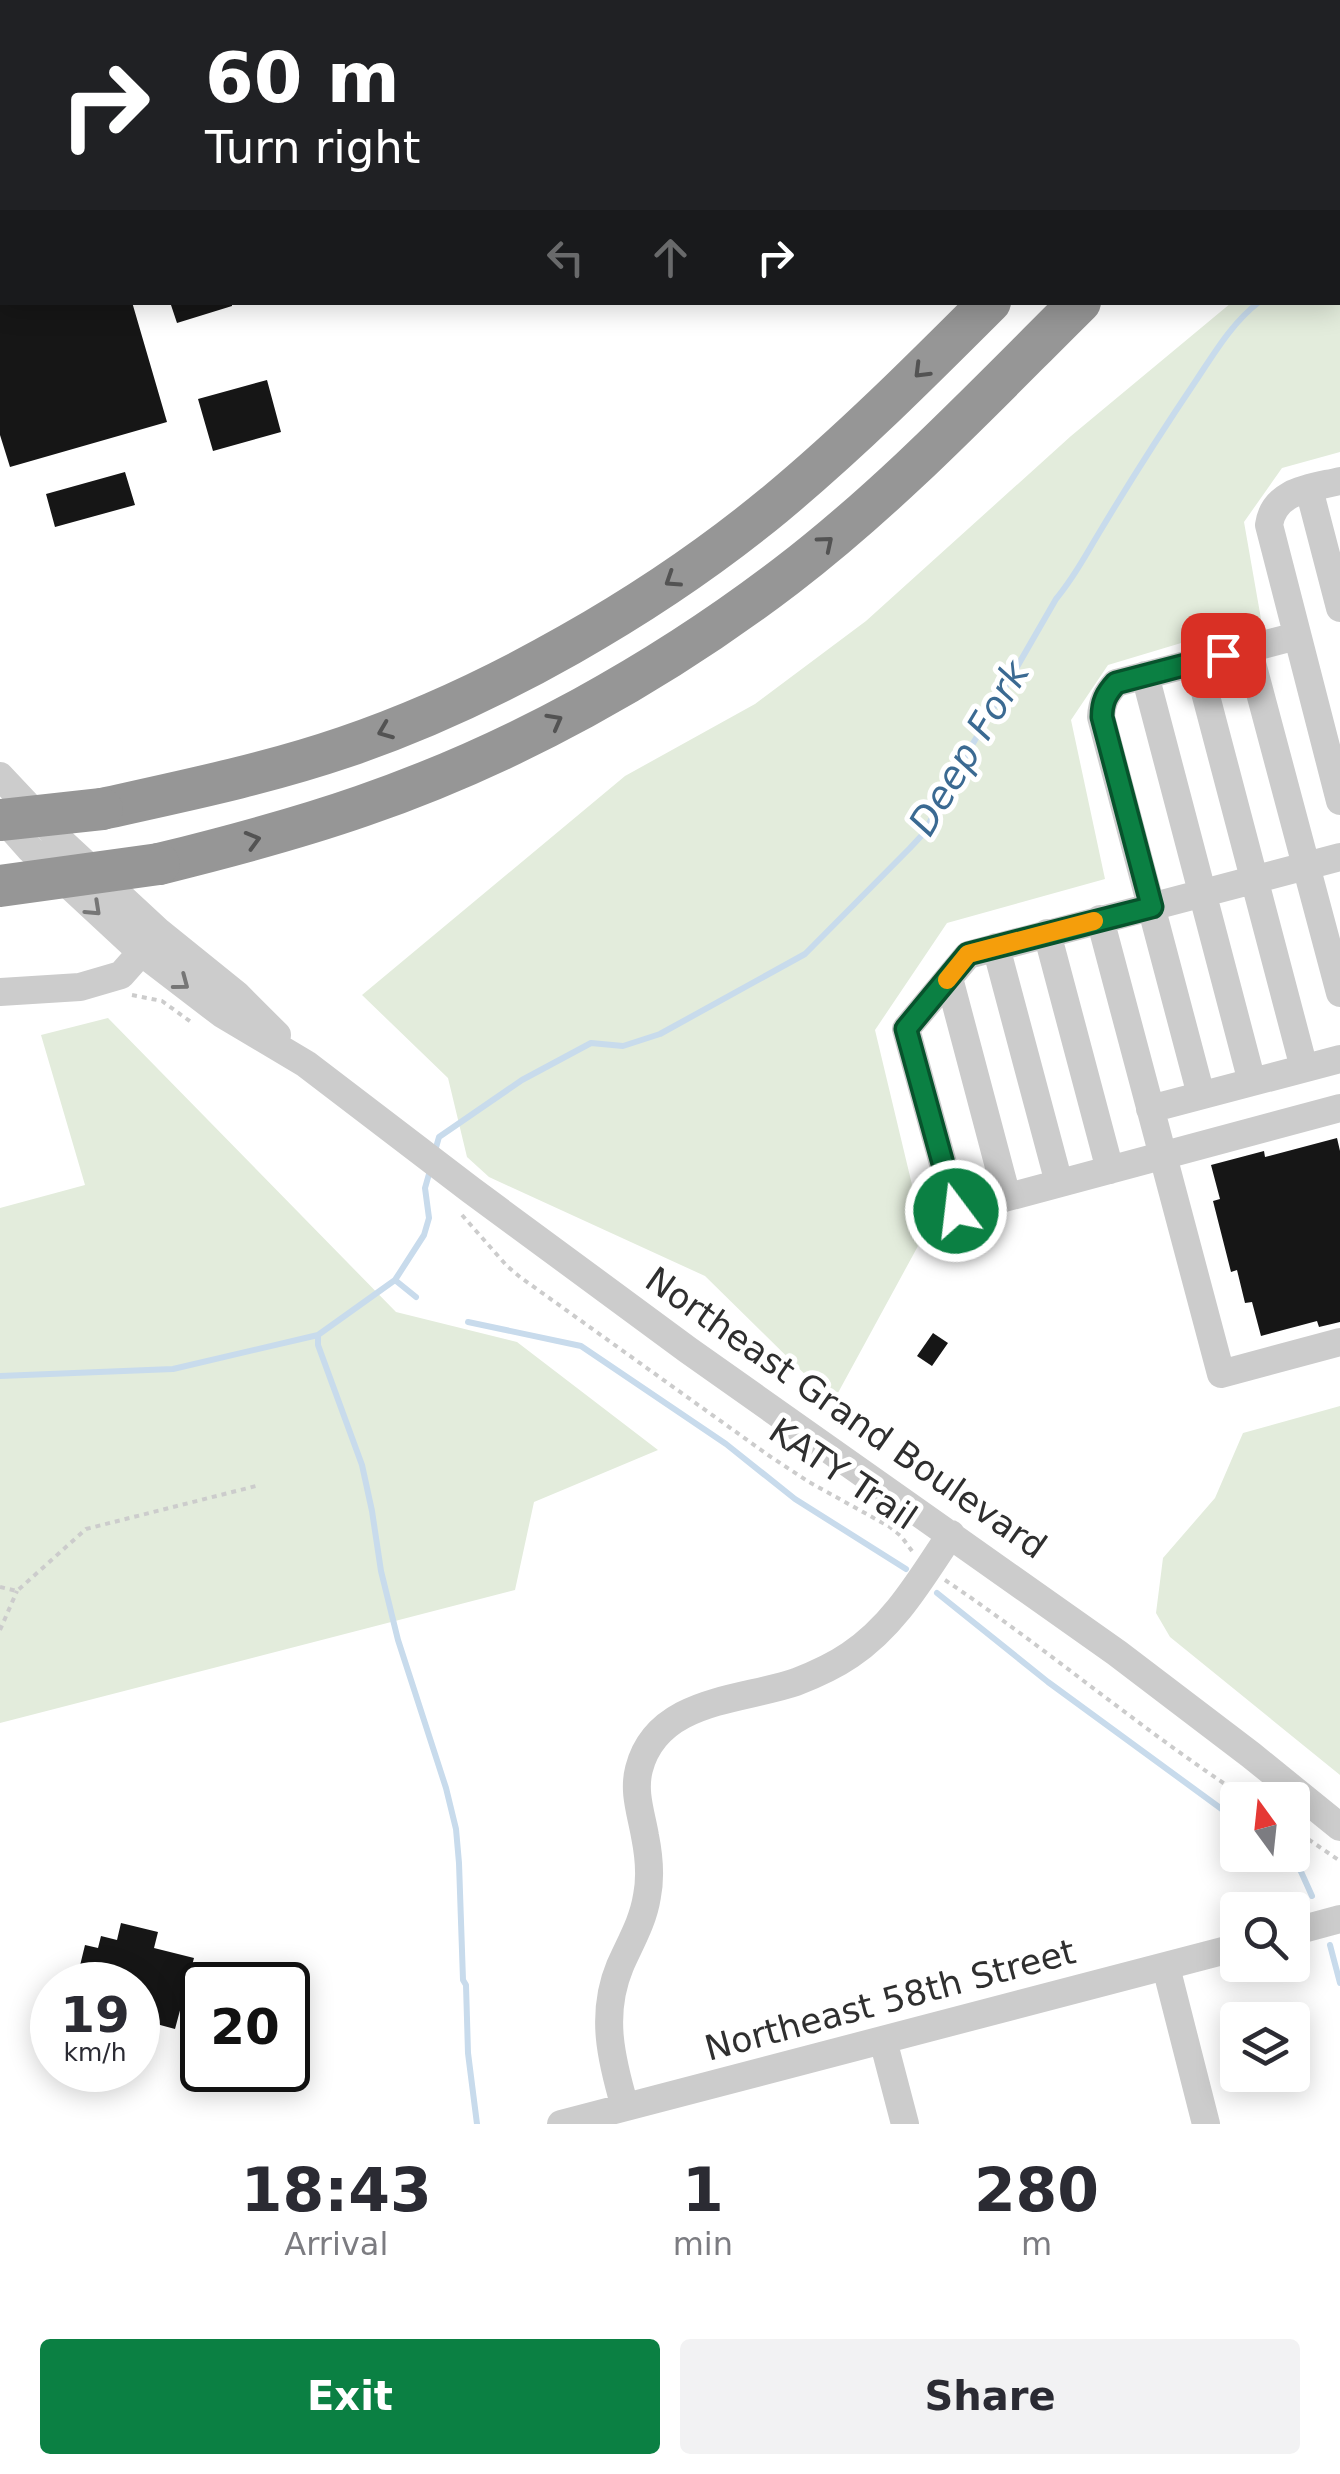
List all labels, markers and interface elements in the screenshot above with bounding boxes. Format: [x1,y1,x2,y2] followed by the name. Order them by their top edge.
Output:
[205,37,400,119] text: 60 m
[40,40,170,170] icon: right
[205,121,420,174] text: Turn right
[538,230,593,285] icon: left
[643,230,698,285] icon: ahead
[748,230,803,285] icon: right
[914,360,932,378] one-way arrow
[814,537,832,555] one-way arrow
[665,567,683,586] one-way arrow
[1181,613,1266,698] pin
[1196,628,1251,683] icon: arrive
[900,651,1039,843] water label: Deep Fork
[544,714,562,734] one-way arrow
[377,719,395,739] one-way arrow
[244,831,261,852] one-way arrow
[82,897,100,915] one-way arrow
[171,972,189,989] one-way arrow
[904,1159,1008,1263] position arrow
[638,1259,1054,1567] street label: Northeast Grand Boulevard
[762,1410,924,1538] street label: KATY Trail
[1220,1782,1310,1872] north arrow
[1220,1782,1310,2092] map controls
[1220,1892,1310,1982] button: search
[700,1931,1080,2069] street label: Northeast 58th Street
[180,1962,310,2092] speed limit sign: 20
[60,1986,130,2044] text: 19
[1220,2002,1310,2092] button: layers
[63,2038,127,2067] text: km/h
[241,2155,432,2225] text: 18:43
[682,2155,724,2225] text: 1
[974,2155,1099,2225] text: 280
[284,2225,388,2263] text: Arrival
[673,2225,733,2263] text: min
[1021,2225,1052,2263] text: m
[40,2339,660,2454] button: Exit
[680,2339,1300,2454] button: Share

